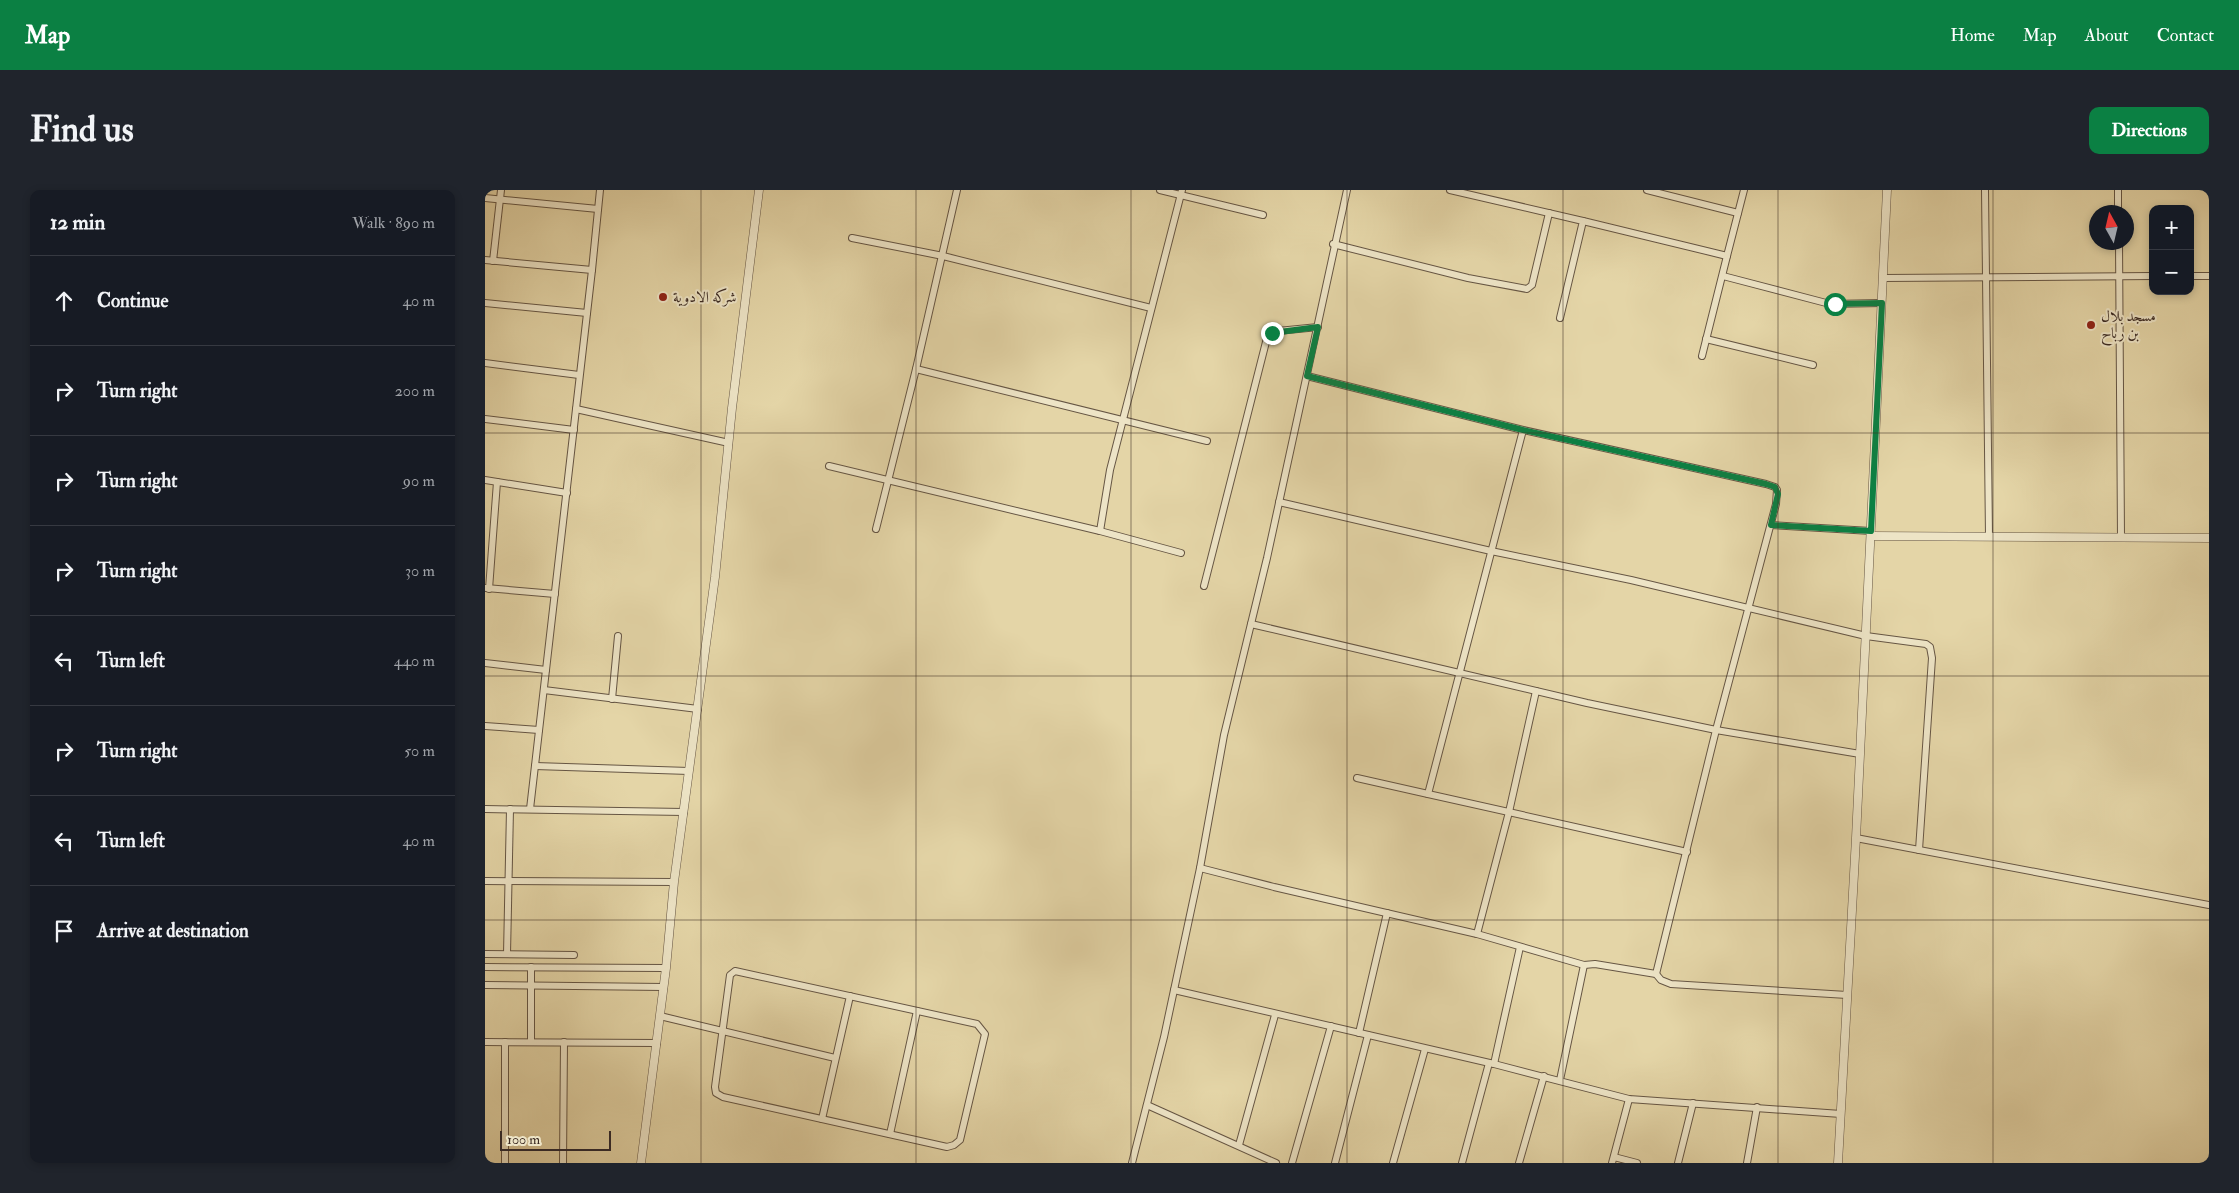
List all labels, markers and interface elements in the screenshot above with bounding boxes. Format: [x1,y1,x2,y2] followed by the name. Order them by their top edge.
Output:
[25,20,70,51] text: Map
[1950,24,1995,47] text: Home
[2023,24,2057,47] text: Map
[2085,24,2129,47] text: About
[2157,24,2214,47] text: Contact
[2089,107,2209,154] button: Directions
[30,108,134,152] text: Find us
[2089,205,2134,250] north arrow
[2149,205,2194,295] map controls
[2149,205,2194,250] button: +
[50,209,105,236] text: 12 min
[352,213,435,233] text: Walk · 890 m
[2149,250,2194,295] button: −
[50,287,78,315] icon: ahead
[673,288,736,307] place label: شركه الادوية
[97,289,168,313] text: Continue
[402,291,435,311] text: 40 m
[657,291,669,303] marker: شركه الادوية
[1824,293,1847,316] route start
[2101,307,2156,346] place label: مسجد بلال بن رباح
[2085,319,2097,331] marker: مسجد بلال بن رباح
[1261,322,1284,345] route end
[50,377,78,405] icon: right
[97,379,177,403] text: Turn right
[395,381,435,401] text: 200 m
[50,467,78,495] icon: right
[97,469,177,493] text: Turn right
[403,471,435,491] text: 90 m
[50,557,78,585] icon: right
[97,559,177,583] text: Turn right
[405,561,435,581] text: 30 m
[50,647,78,675] icon: left
[97,649,165,673] text: Turn left
[394,651,435,671] text: 440 m
[50,737,78,765] icon: right
[97,739,177,763] text: Turn right
[404,741,435,761] text: 50 m
[50,827,78,855] icon: left
[97,829,165,853] text: Turn left
[402,831,435,851] text: 40 m
[50,917,78,945] icon: arrive
[97,919,249,943] text: Arrive at destination
[500,1128,611,1151] scale bar
[507,1131,540,1148] text: 100 m

